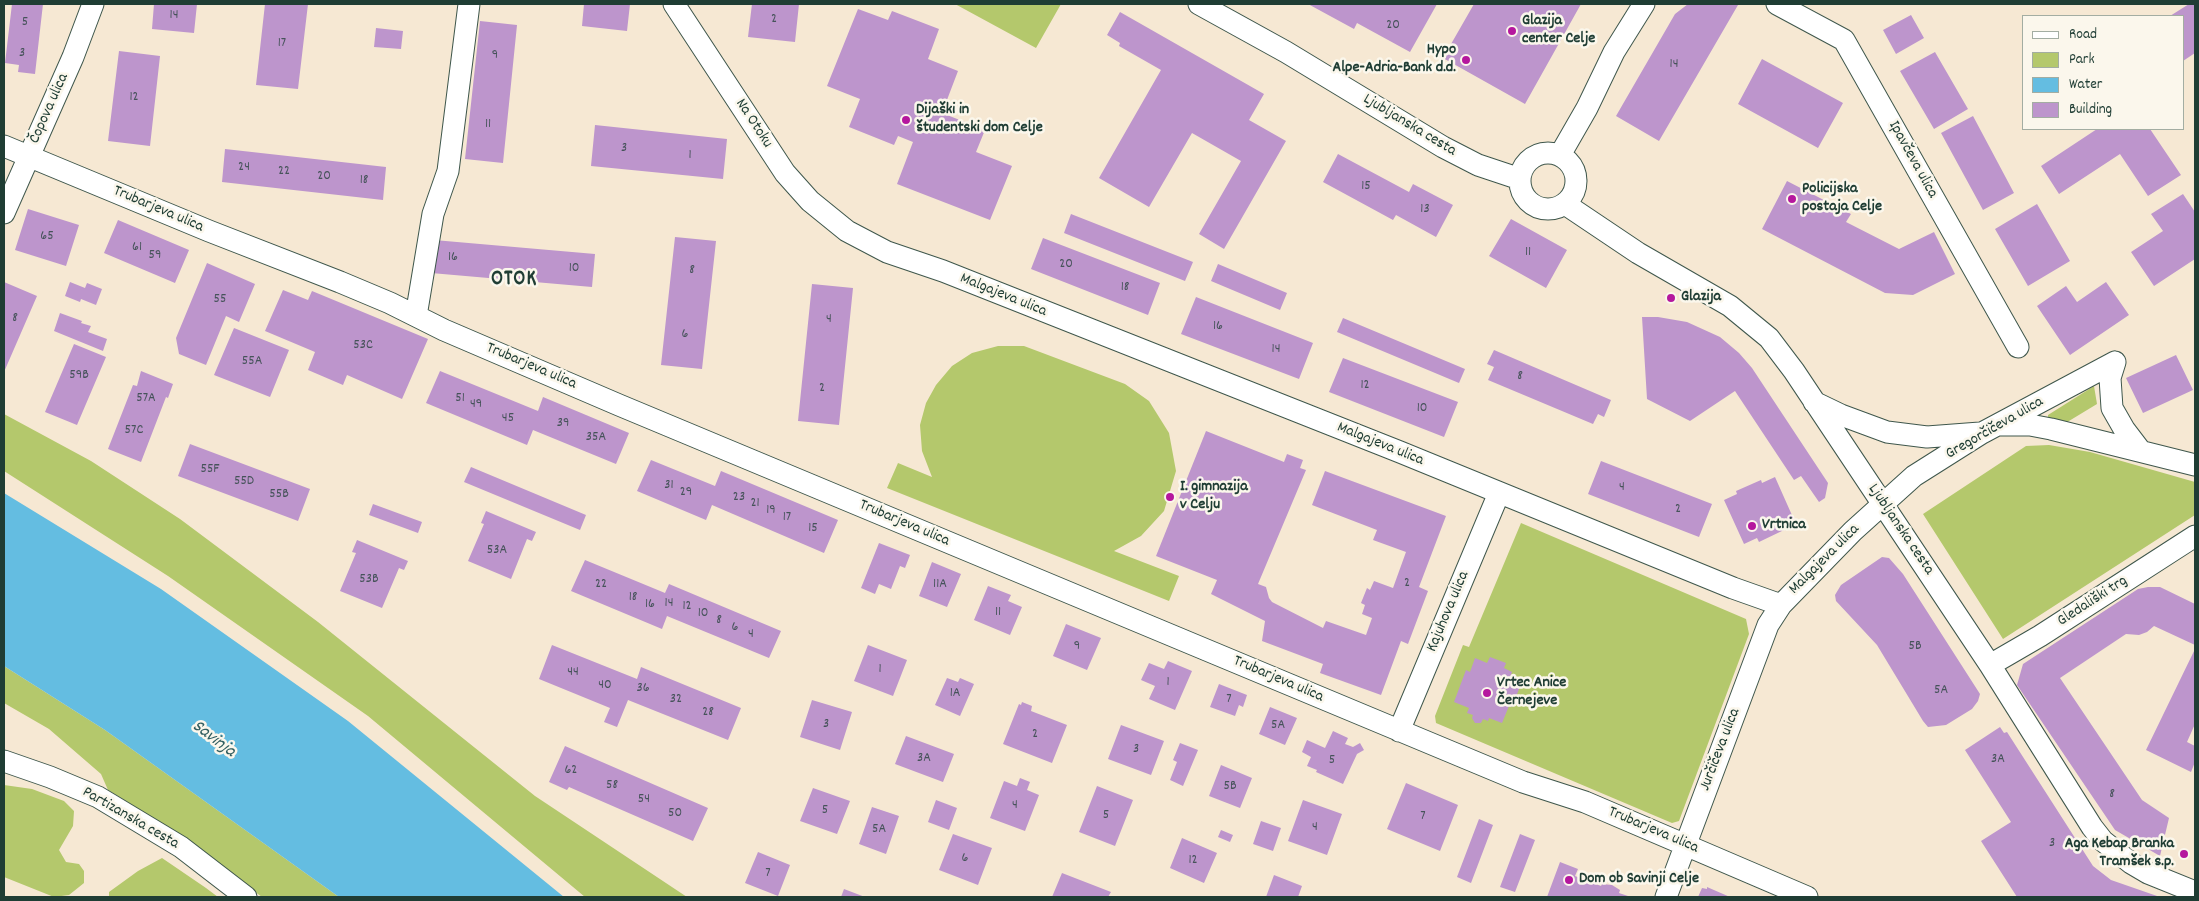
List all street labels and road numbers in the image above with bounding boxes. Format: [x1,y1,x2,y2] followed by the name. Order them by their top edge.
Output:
[26,71,74,147] street label: Čopova ulica
[1359,91,1459,161] street label: Ljubljanska cesta
[730,96,776,152] street label: Na Otoku
[1883,118,1941,202] street label: Ipavčeva ulica
[110,182,206,238] street label: Trubarjeva ulica
[957,270,1049,322] street label: Malgajeva ulica
[483,339,579,395] street label: Trubarjeva ulica
[1943,393,2047,465] street label: Gregorčičeva ulica
[1334,419,1426,471] street label: Malgajeva ulica
[1863,481,1937,579] street label: Ljubljanska cesta
[856,496,952,552] street label: Trubarjeva ulica
[1786,521,1864,599] street label: Malgajeva ulica
[1423,569,1475,655] street label: Kajuhova ulica
[2054,572,2132,632] street label: Gledališki trg
[1230,652,1326,708] street label: Trubarjeva ulica
[1696,706,1746,794] street label: Jurčičeva ulica
[78,784,182,854] street label: Partizanska cesta
[1605,803,1701,859] street label: Trubarjeva ulica

